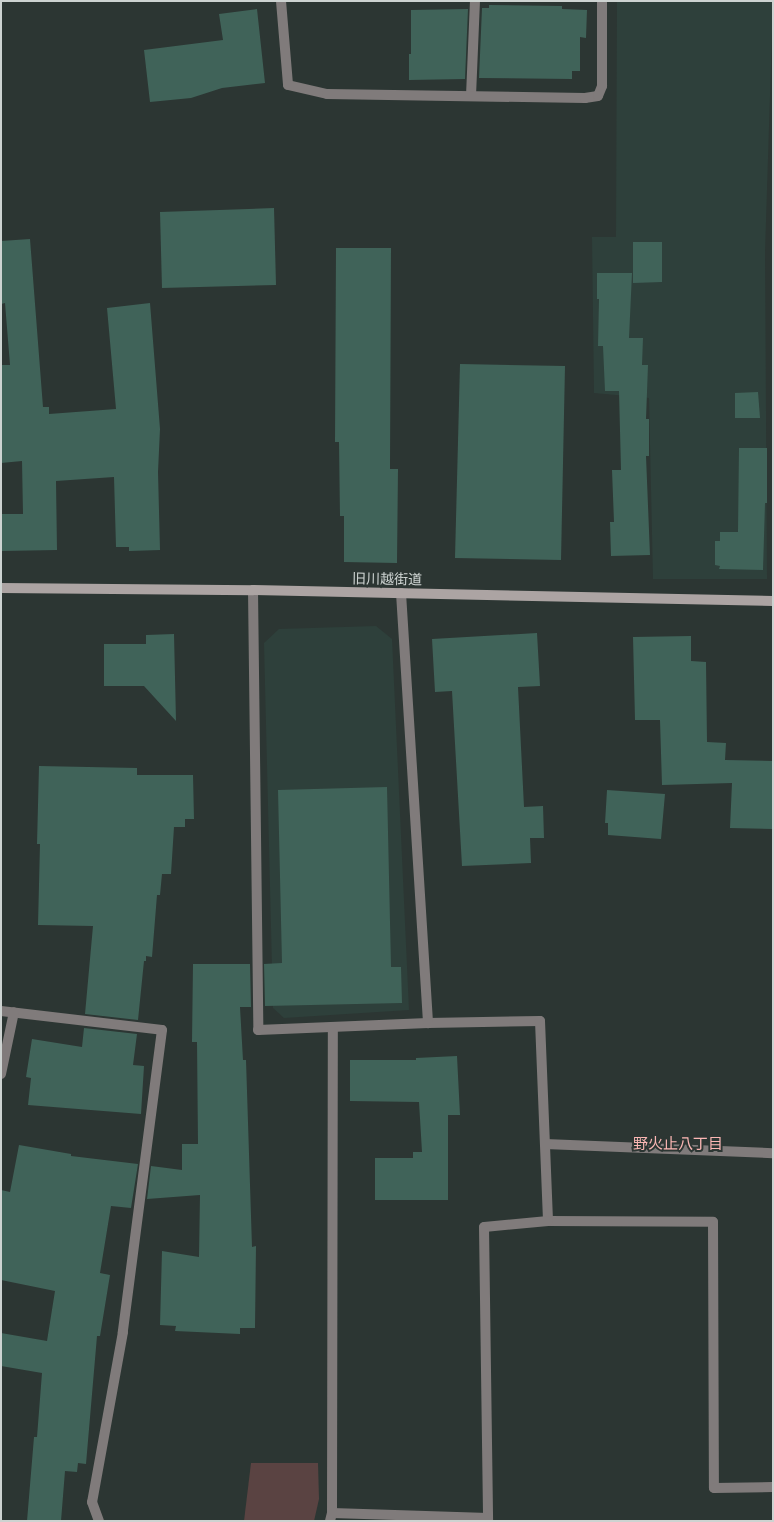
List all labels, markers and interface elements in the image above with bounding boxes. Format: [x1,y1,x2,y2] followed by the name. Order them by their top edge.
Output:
[352,570,422,588] street label: 旧川越街道
[633,1135,723,1153] district label: 野火止八丁目

